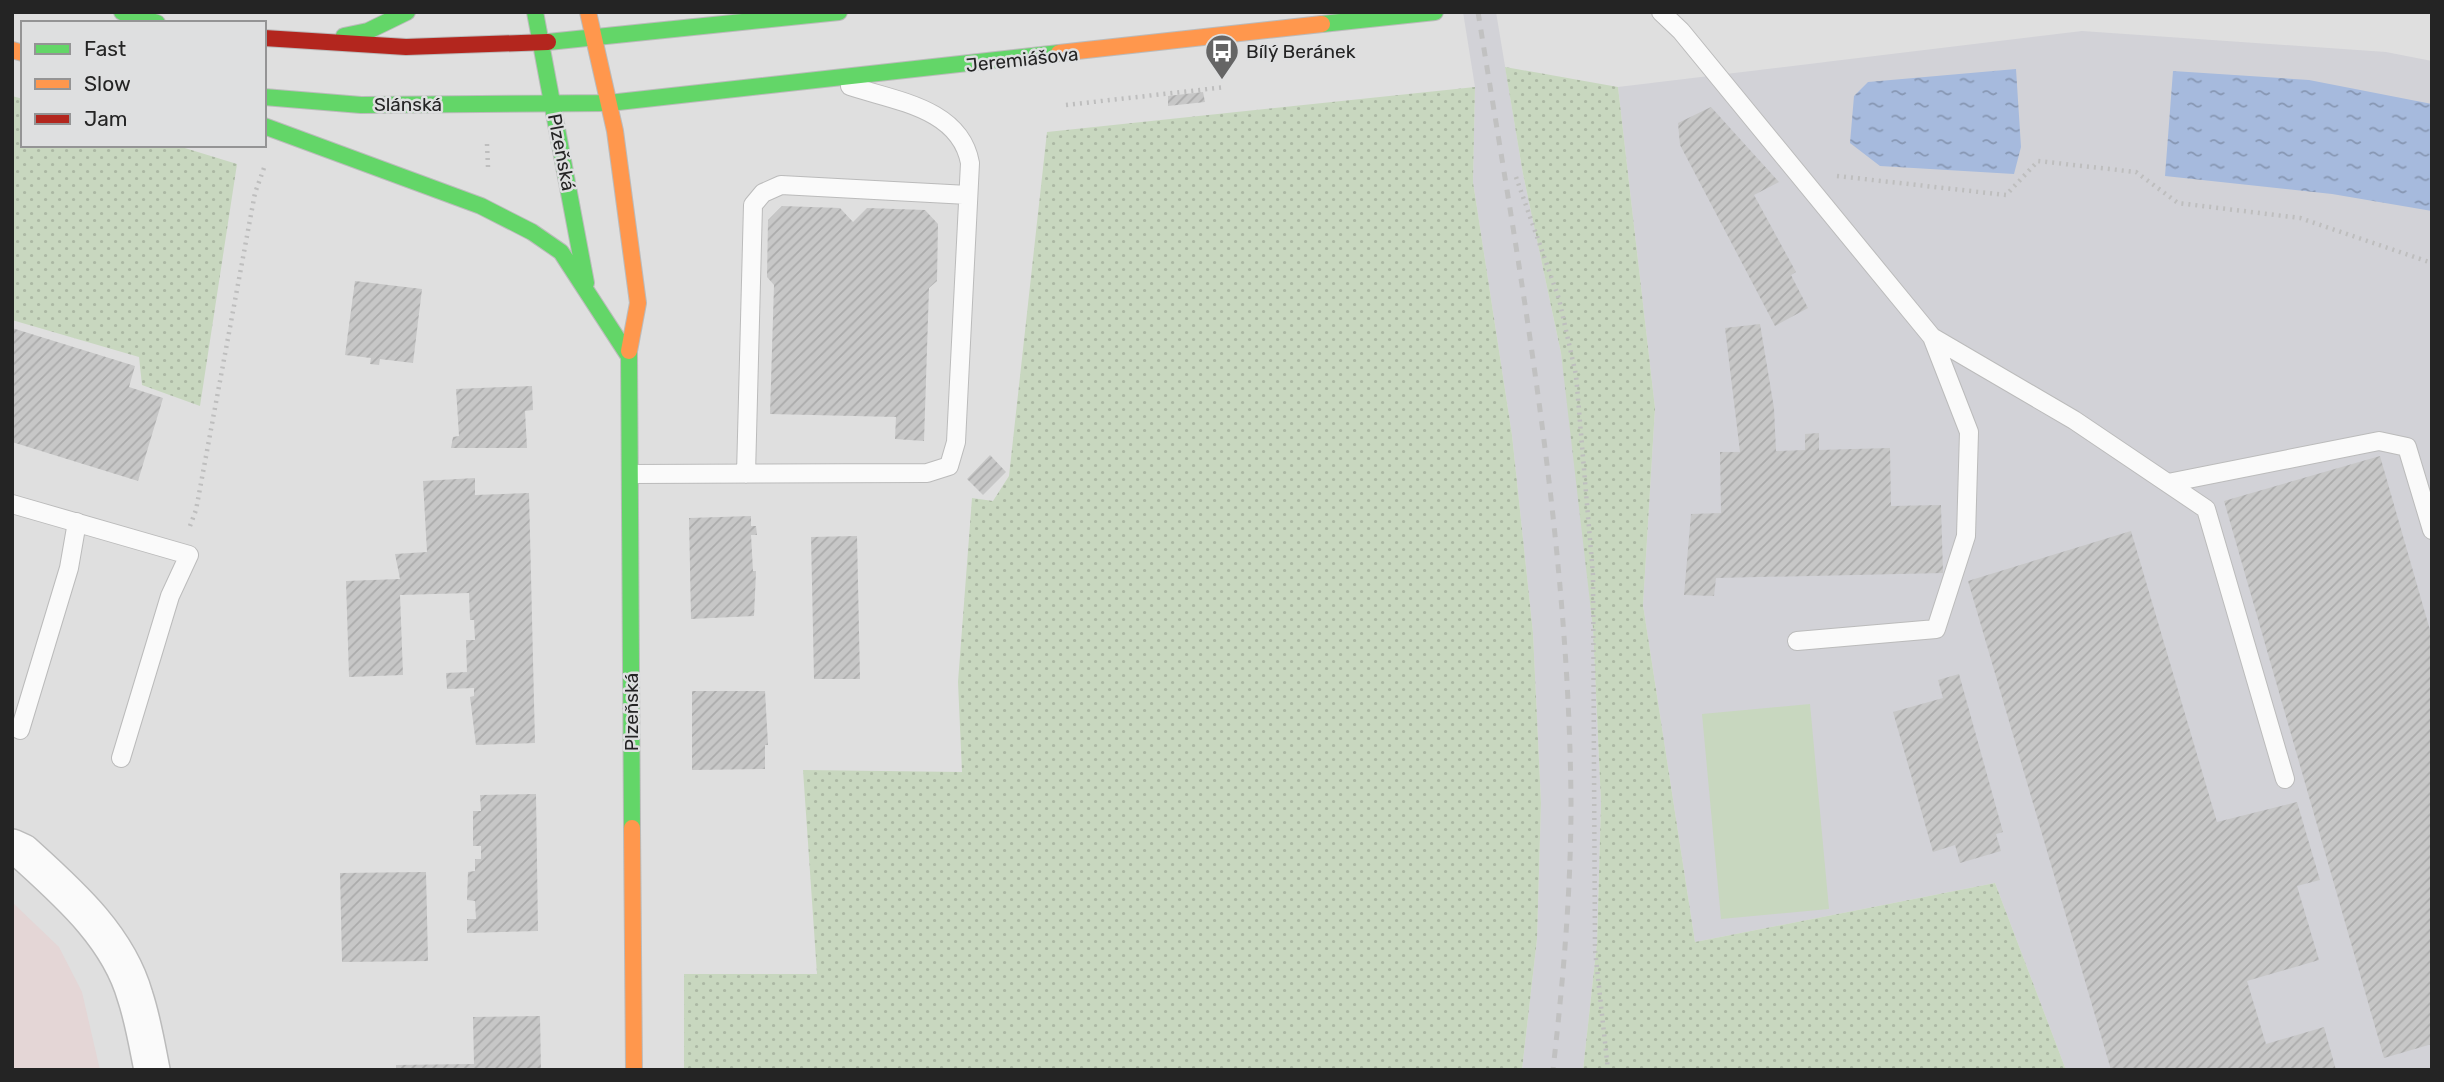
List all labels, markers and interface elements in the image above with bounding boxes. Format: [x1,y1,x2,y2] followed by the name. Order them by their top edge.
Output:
[21,21,266,147] legend
[1203,32,1241,81] bus stop icon: Bílý Beránek
[84,36,126,61] text: Fast
[1246,40,1356,63] place label: Bílý Beránek
[965,42,1080,77] street label: Jeremiášova
[84,71,131,96] text: Slow
[374,93,442,116] street label: Slánská
[84,106,128,131] text: Jam
[543,111,580,193] street label: Plzeňská
[620,673,643,751] street label: Plzeňská

